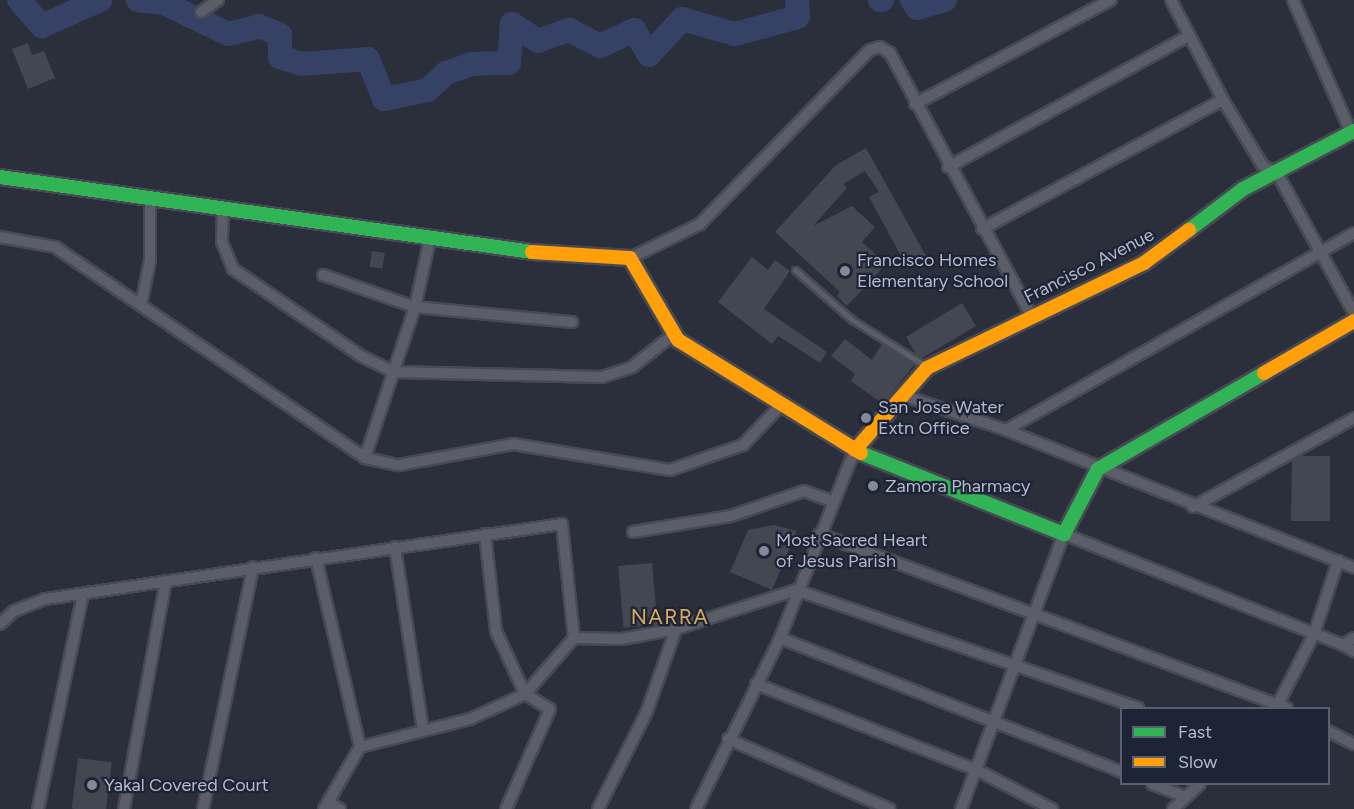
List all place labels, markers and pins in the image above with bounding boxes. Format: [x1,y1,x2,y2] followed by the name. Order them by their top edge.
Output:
[857,250,1008,292] place label: Francisco Homes Elementary School
[838,264,852,278] marker: Francisco Homes Elementary School
[878,397,1003,440] place label: San Jose Water Extn Office
[859,411,873,425] marker: San Jose Water Extn Office
[885,475,1030,497] place label: Zamora Pharmacy
[866,479,880,493] marker: Zamora Pharmacy
[776,530,928,572] place label: Most Sacred Heart of Jesus Parish
[757,544,771,558] marker: Most Sacred Heart of Jesus Parish
[104,774,269,796] place label: Yakal Covered Court
[85,778,99,792] marker: Yakal Covered Court

